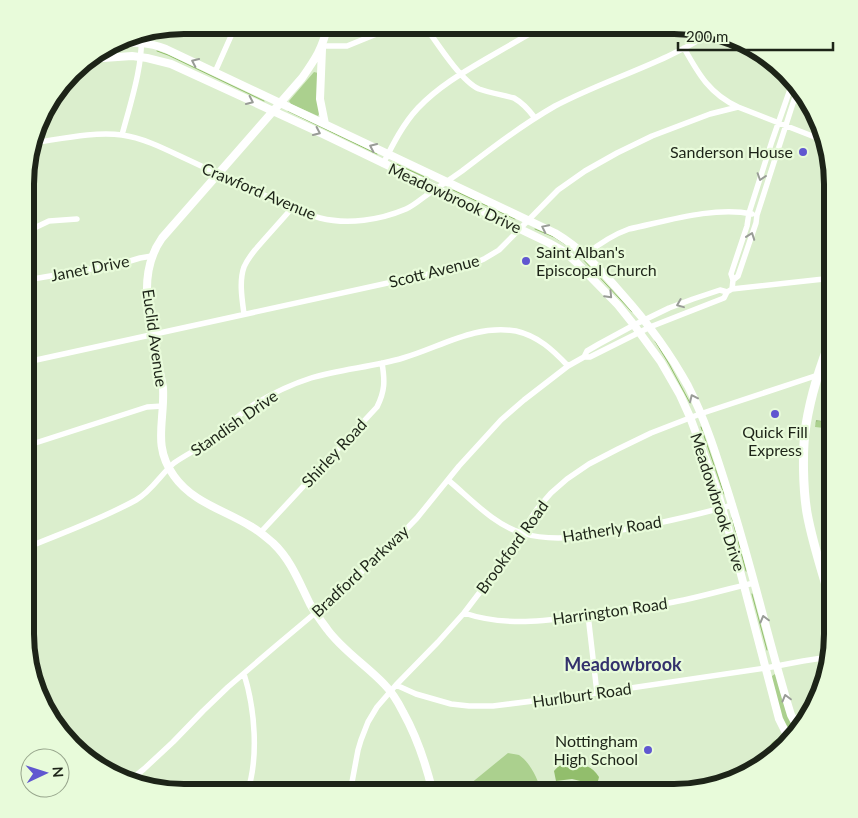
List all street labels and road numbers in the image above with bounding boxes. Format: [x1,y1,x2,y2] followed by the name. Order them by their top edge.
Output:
[199,158,319,223] street label: Crawford Avenue
[386,158,525,237] street label: Meadowbrook Drive
[387,250,481,291] street label: Scott Avenue
[49,251,131,284] street label: Janet Drive
[139,288,172,388] street label: Euclid Avenue
[187,386,281,460] street label: Standish Drive
[297,415,370,491] street label: Shirley Road
[687,430,750,573] street label: Meadowbrook Drive
[471,496,552,597] street label: Brookford Road
[561,511,663,546] street label: Hatherly Road
[307,520,413,620] street label: Bradford Parkway
[551,593,669,628] street label: Harrington Road
[531,678,633,711] street label: Hurlburt Road

